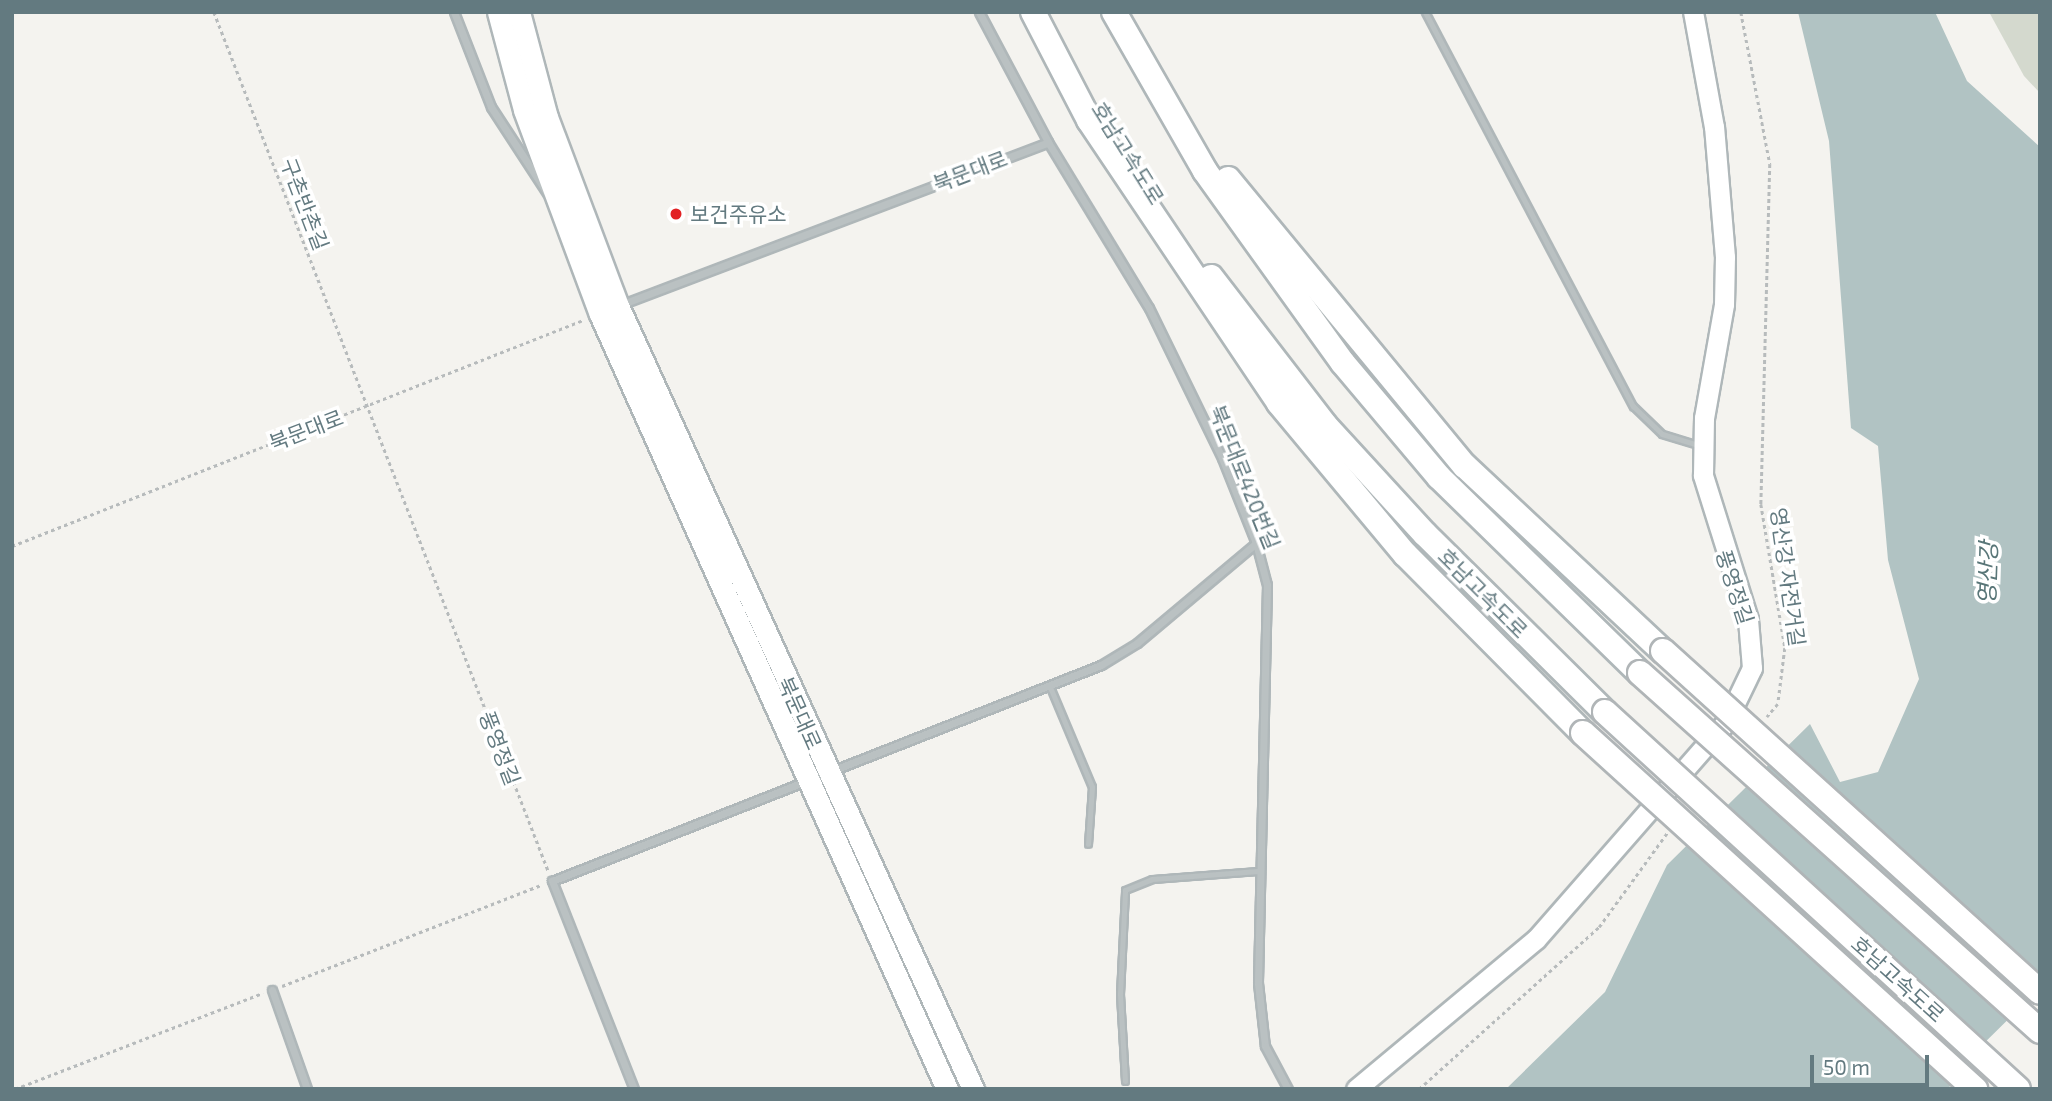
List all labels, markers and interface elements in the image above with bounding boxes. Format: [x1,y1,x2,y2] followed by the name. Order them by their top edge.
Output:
[1087,97,1169,209] street label: 호남고속도로
[929,145,1011,197] street label: 북문대로
[276,154,334,254] street label: 구촌반촌길
[690,201,787,227] place label: 보건주유소
[668,206,684,222] marker: 보건주유소
[1205,401,1285,553] street label: 북문대로420번길
[265,404,347,456] street label: 북문대로
[1766,506,1810,648] street label: 영산강 자전거길
[1972,541,2002,605] water label: 영산강
[1433,543,1533,643] street label: 호남고속도로
[1711,546,1759,628] street label: 풍영정길
[773,673,827,753] street label: 북문대로
[474,707,526,789] street label: 풍영정길
[1846,931,1950,1027] street label: 호남고속도로
[1814,1042,1933,1086] scale bar
[1823,1054,1870,1079] text: 50 m

